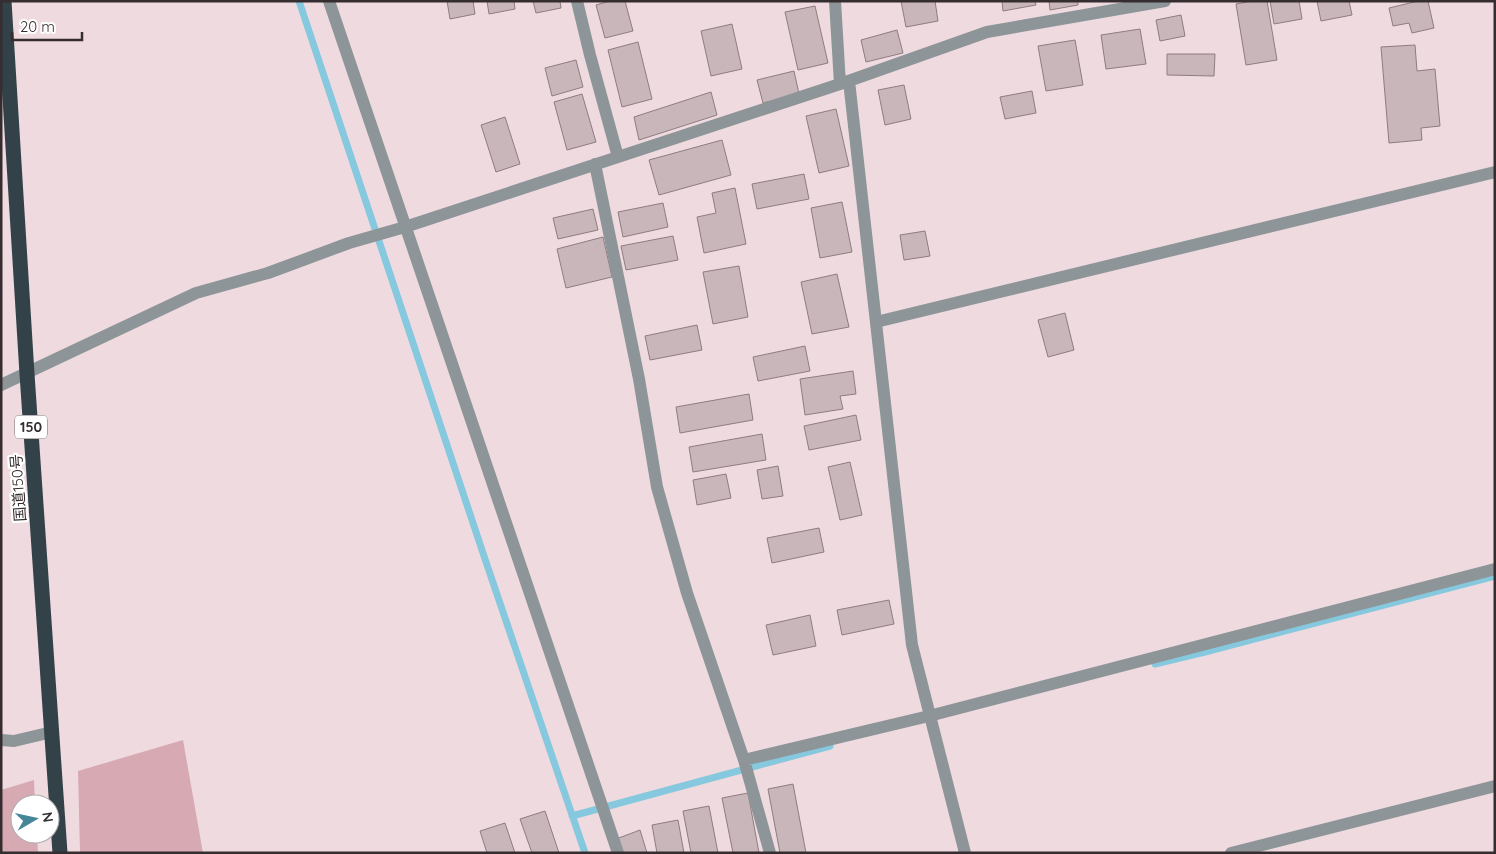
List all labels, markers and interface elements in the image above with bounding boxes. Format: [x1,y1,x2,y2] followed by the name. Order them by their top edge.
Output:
[12,10,82,42] scale bar
[20,17,55,36] text: 20 m
[15,416,47,438] road number: 150
[6,454,30,522] street label: 国道150号
[10,794,60,844] north arrow
[38,810,58,823] text: N

